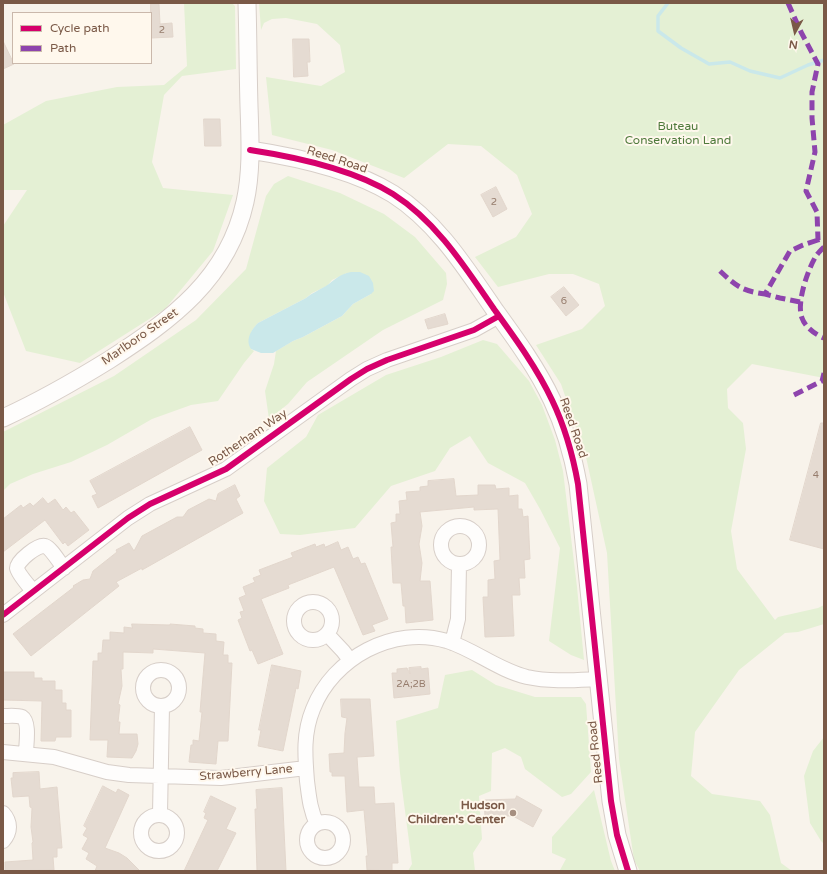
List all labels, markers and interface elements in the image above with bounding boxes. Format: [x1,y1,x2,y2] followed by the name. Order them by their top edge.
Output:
[12,12,152,64] legend
[775,12,815,52] north arrow
[50,21,109,35] text: Cycle path
[159,24,165,36] house number: 2
[788,37,799,51] text: N
[50,41,76,55] text: Path
[625,120,731,148] park label: Buteau Conservation Land
[305,143,369,177] street label: Reed Road
[491,196,497,208] house number: 2
[561,295,567,307] house number: 6
[99,305,181,369] street label: Marlboro Street
[556,396,590,460] street label: Reed Road
[206,406,290,470] street label: Rotherham Way
[813,469,819,481] house number: 4
[396,678,426,690] house number: 2A;2B
[586,720,606,784] street label: Reed Road
[199,762,293,784] street label: Strawberry Lane
[408,799,505,827] place label: Hudson Children's Center
[508,808,518,818] marker: Hudson Children's Center

